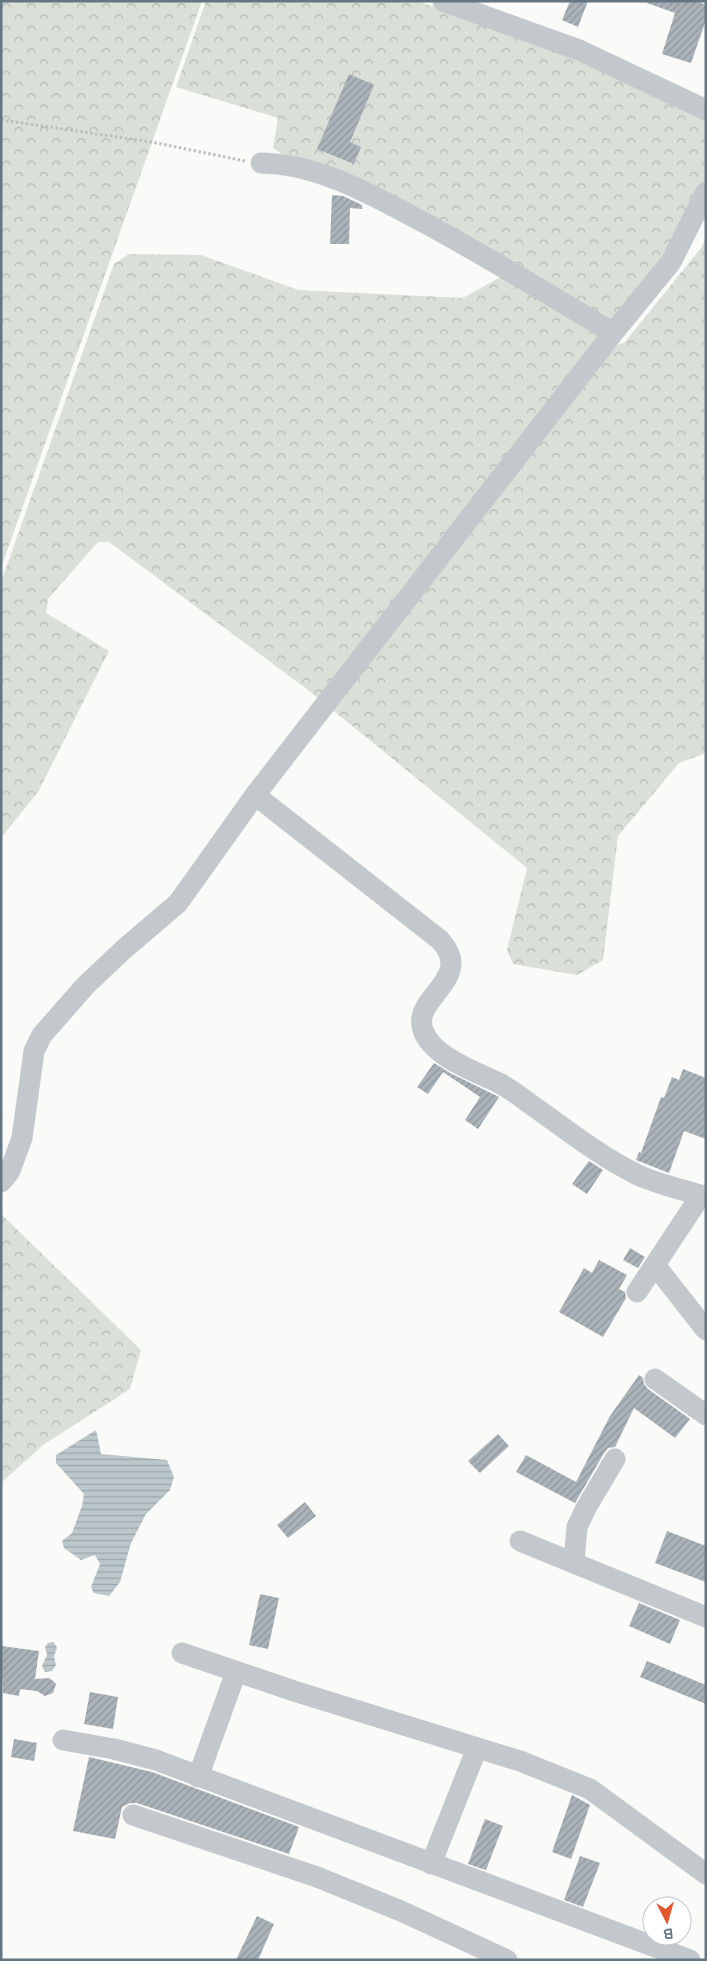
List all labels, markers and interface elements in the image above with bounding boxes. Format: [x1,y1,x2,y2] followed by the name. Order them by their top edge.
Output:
[642,1896,692,1946] north arrow
[662,1924,674,1942] text: B

